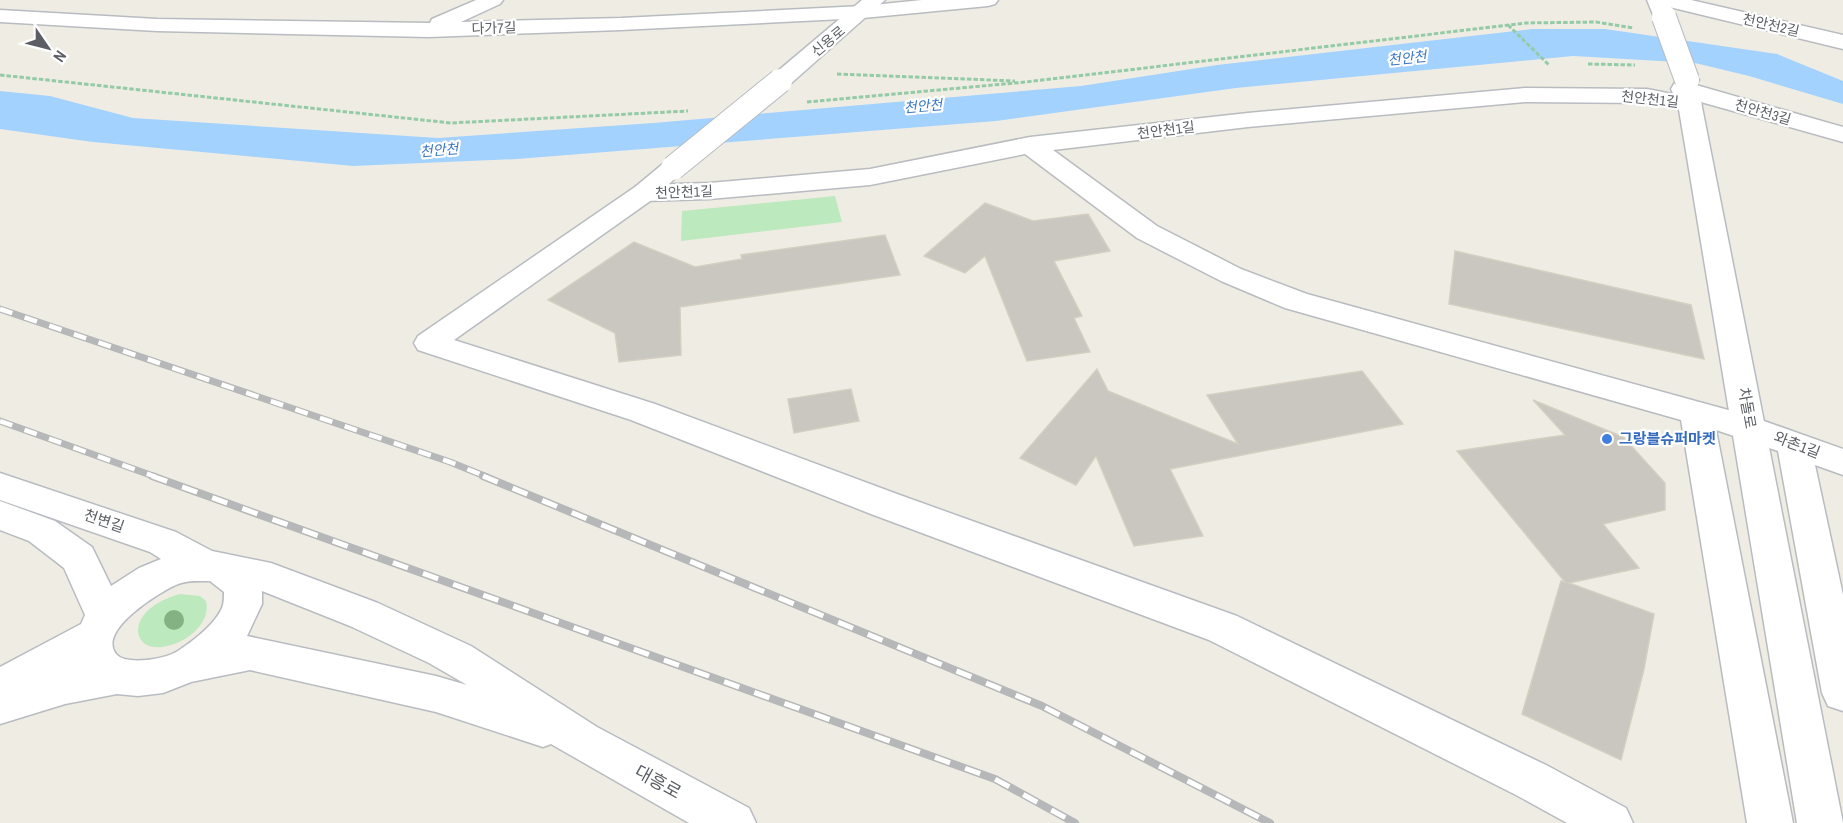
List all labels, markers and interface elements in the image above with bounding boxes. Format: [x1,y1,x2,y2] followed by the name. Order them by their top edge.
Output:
[1741,10,1801,40] street label: 천안천2길
[18,18,78,78] north arrow
[471,18,517,38] street label: 다가7길
[807,22,849,60] street label: 신용로
[49,46,72,67] text: N
[1387,47,1428,69] water label: 천안천
[1620,87,1680,111] street label: 천안천1길
[903,95,944,117] water label: 천안천
[1733,95,1793,129] street label: 천안천3길
[1136,118,1196,142] street label: 천안천1길
[419,139,460,161] water label: 천안천
[655,182,713,202] street label: 천안천1길
[1734,386,1761,430] street label: 차돌로
[1771,426,1823,463] street label: 와촌1길
[1619,428,1716,449] place label: 그랑블슈퍼마켓
[1600,432,1614,446] marker: 그랑블슈퍼마켓
[81,504,127,537] street label: 천변길
[630,759,686,805] street label: 대흥로

